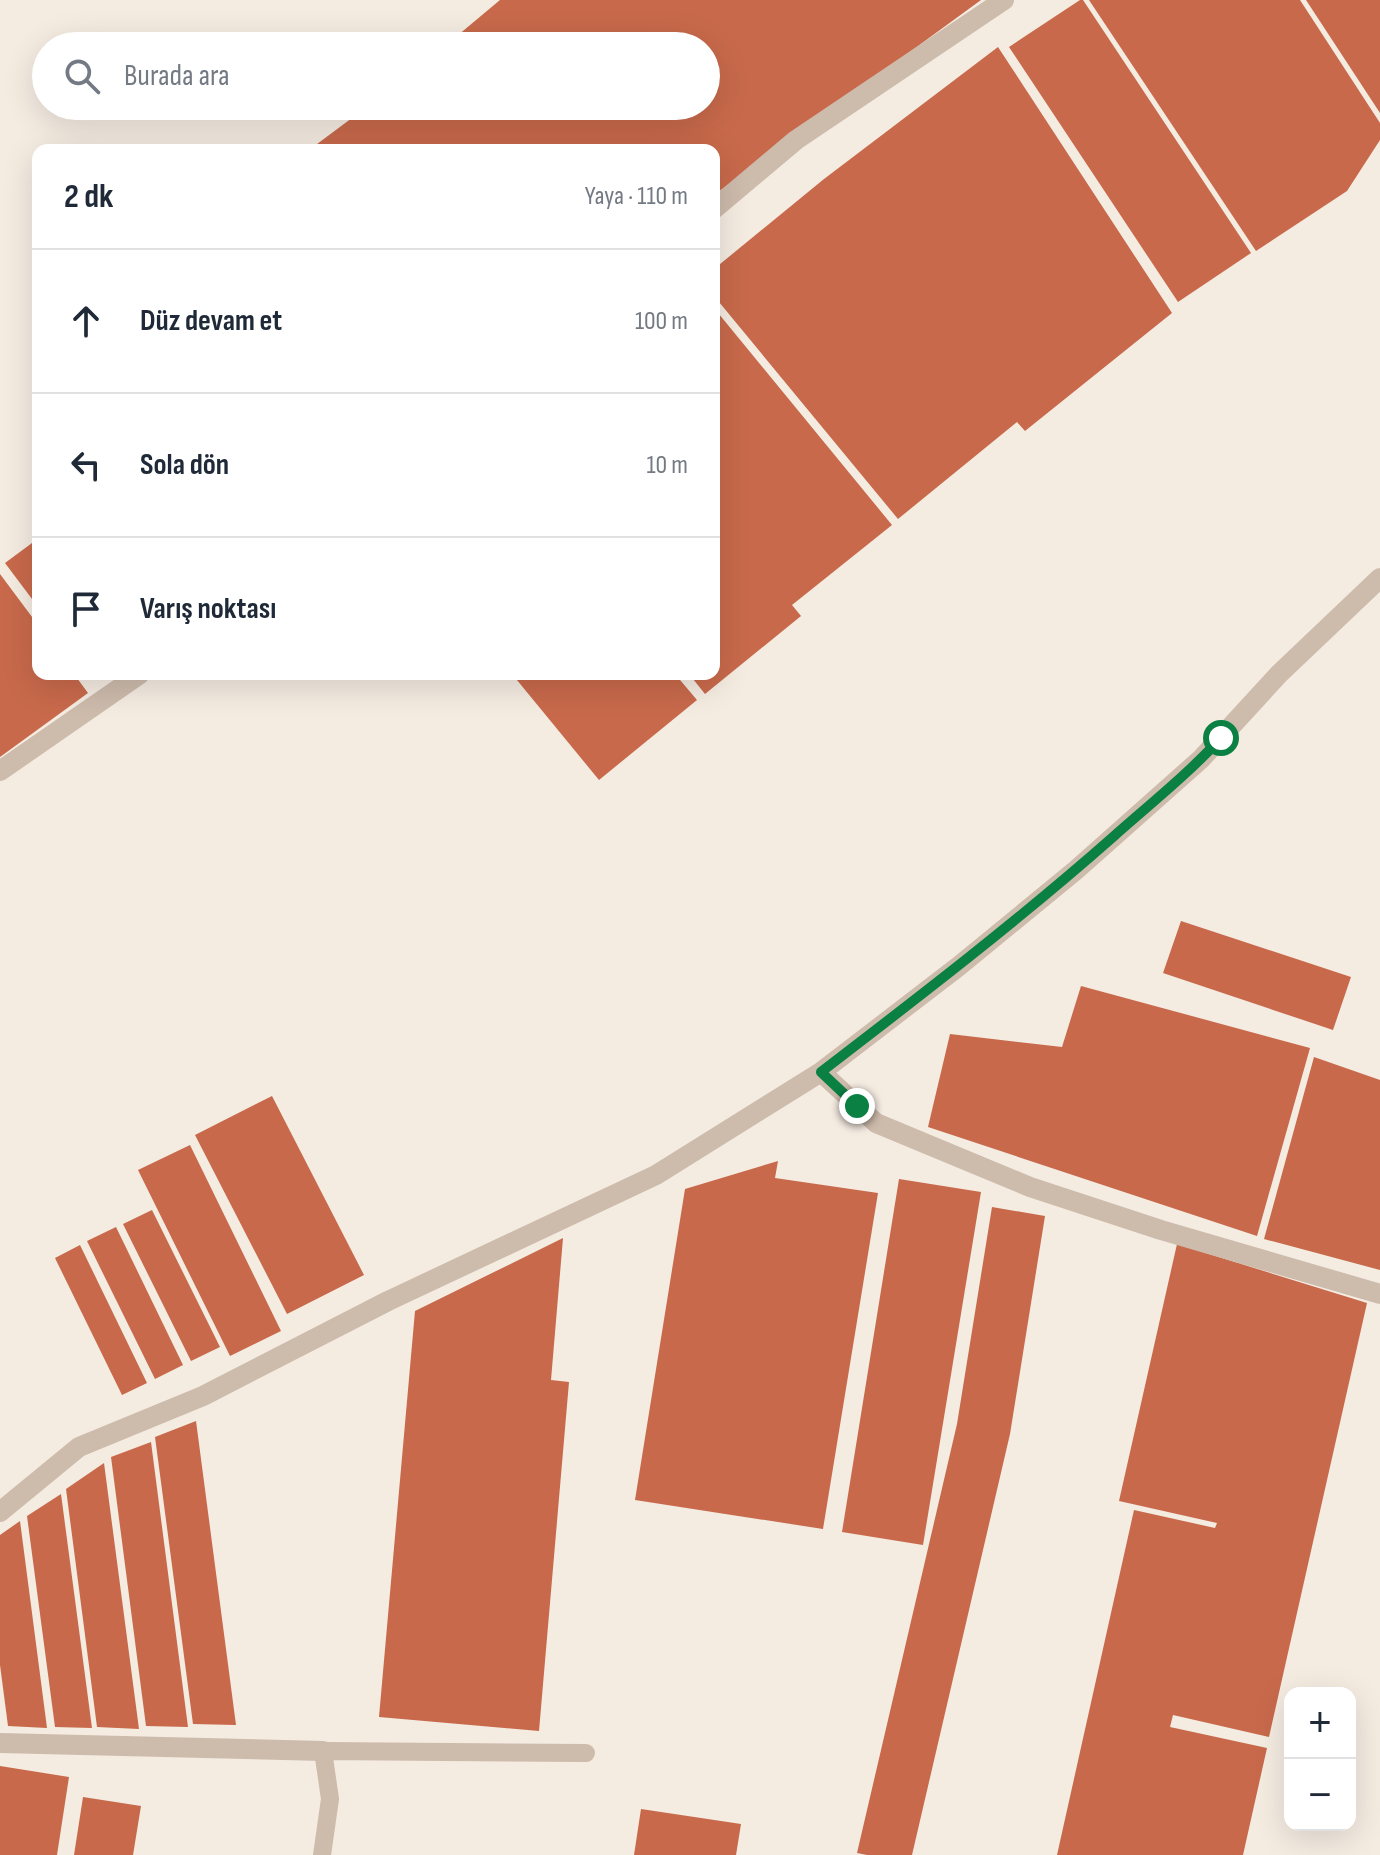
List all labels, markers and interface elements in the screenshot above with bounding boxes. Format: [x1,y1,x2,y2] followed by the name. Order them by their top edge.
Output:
[32,32,720,120] search box
[60,54,104,98] icon: search
[124,58,230,94] text: Burada ara
[64,176,113,217] text: 2 dk
[585,181,688,212] text: Yaya · 110 m
[64,299,108,343] icon: ahead
[140,303,282,339] text: Düz devam et
[635,306,688,337] text: 100 m
[64,443,108,487] icon: left
[140,447,229,483] text: Sola dön
[646,450,688,481] text: 10 m
[64,587,108,631] icon: arrive
[140,591,276,627] text: Varış noktası
[1203,720,1239,756] route start
[839,1088,875,1124] route end
[1284,1687,1356,1831] map controls
[1284,1687,1356,1759] button: +
[1284,1759,1356,1831] button: −

